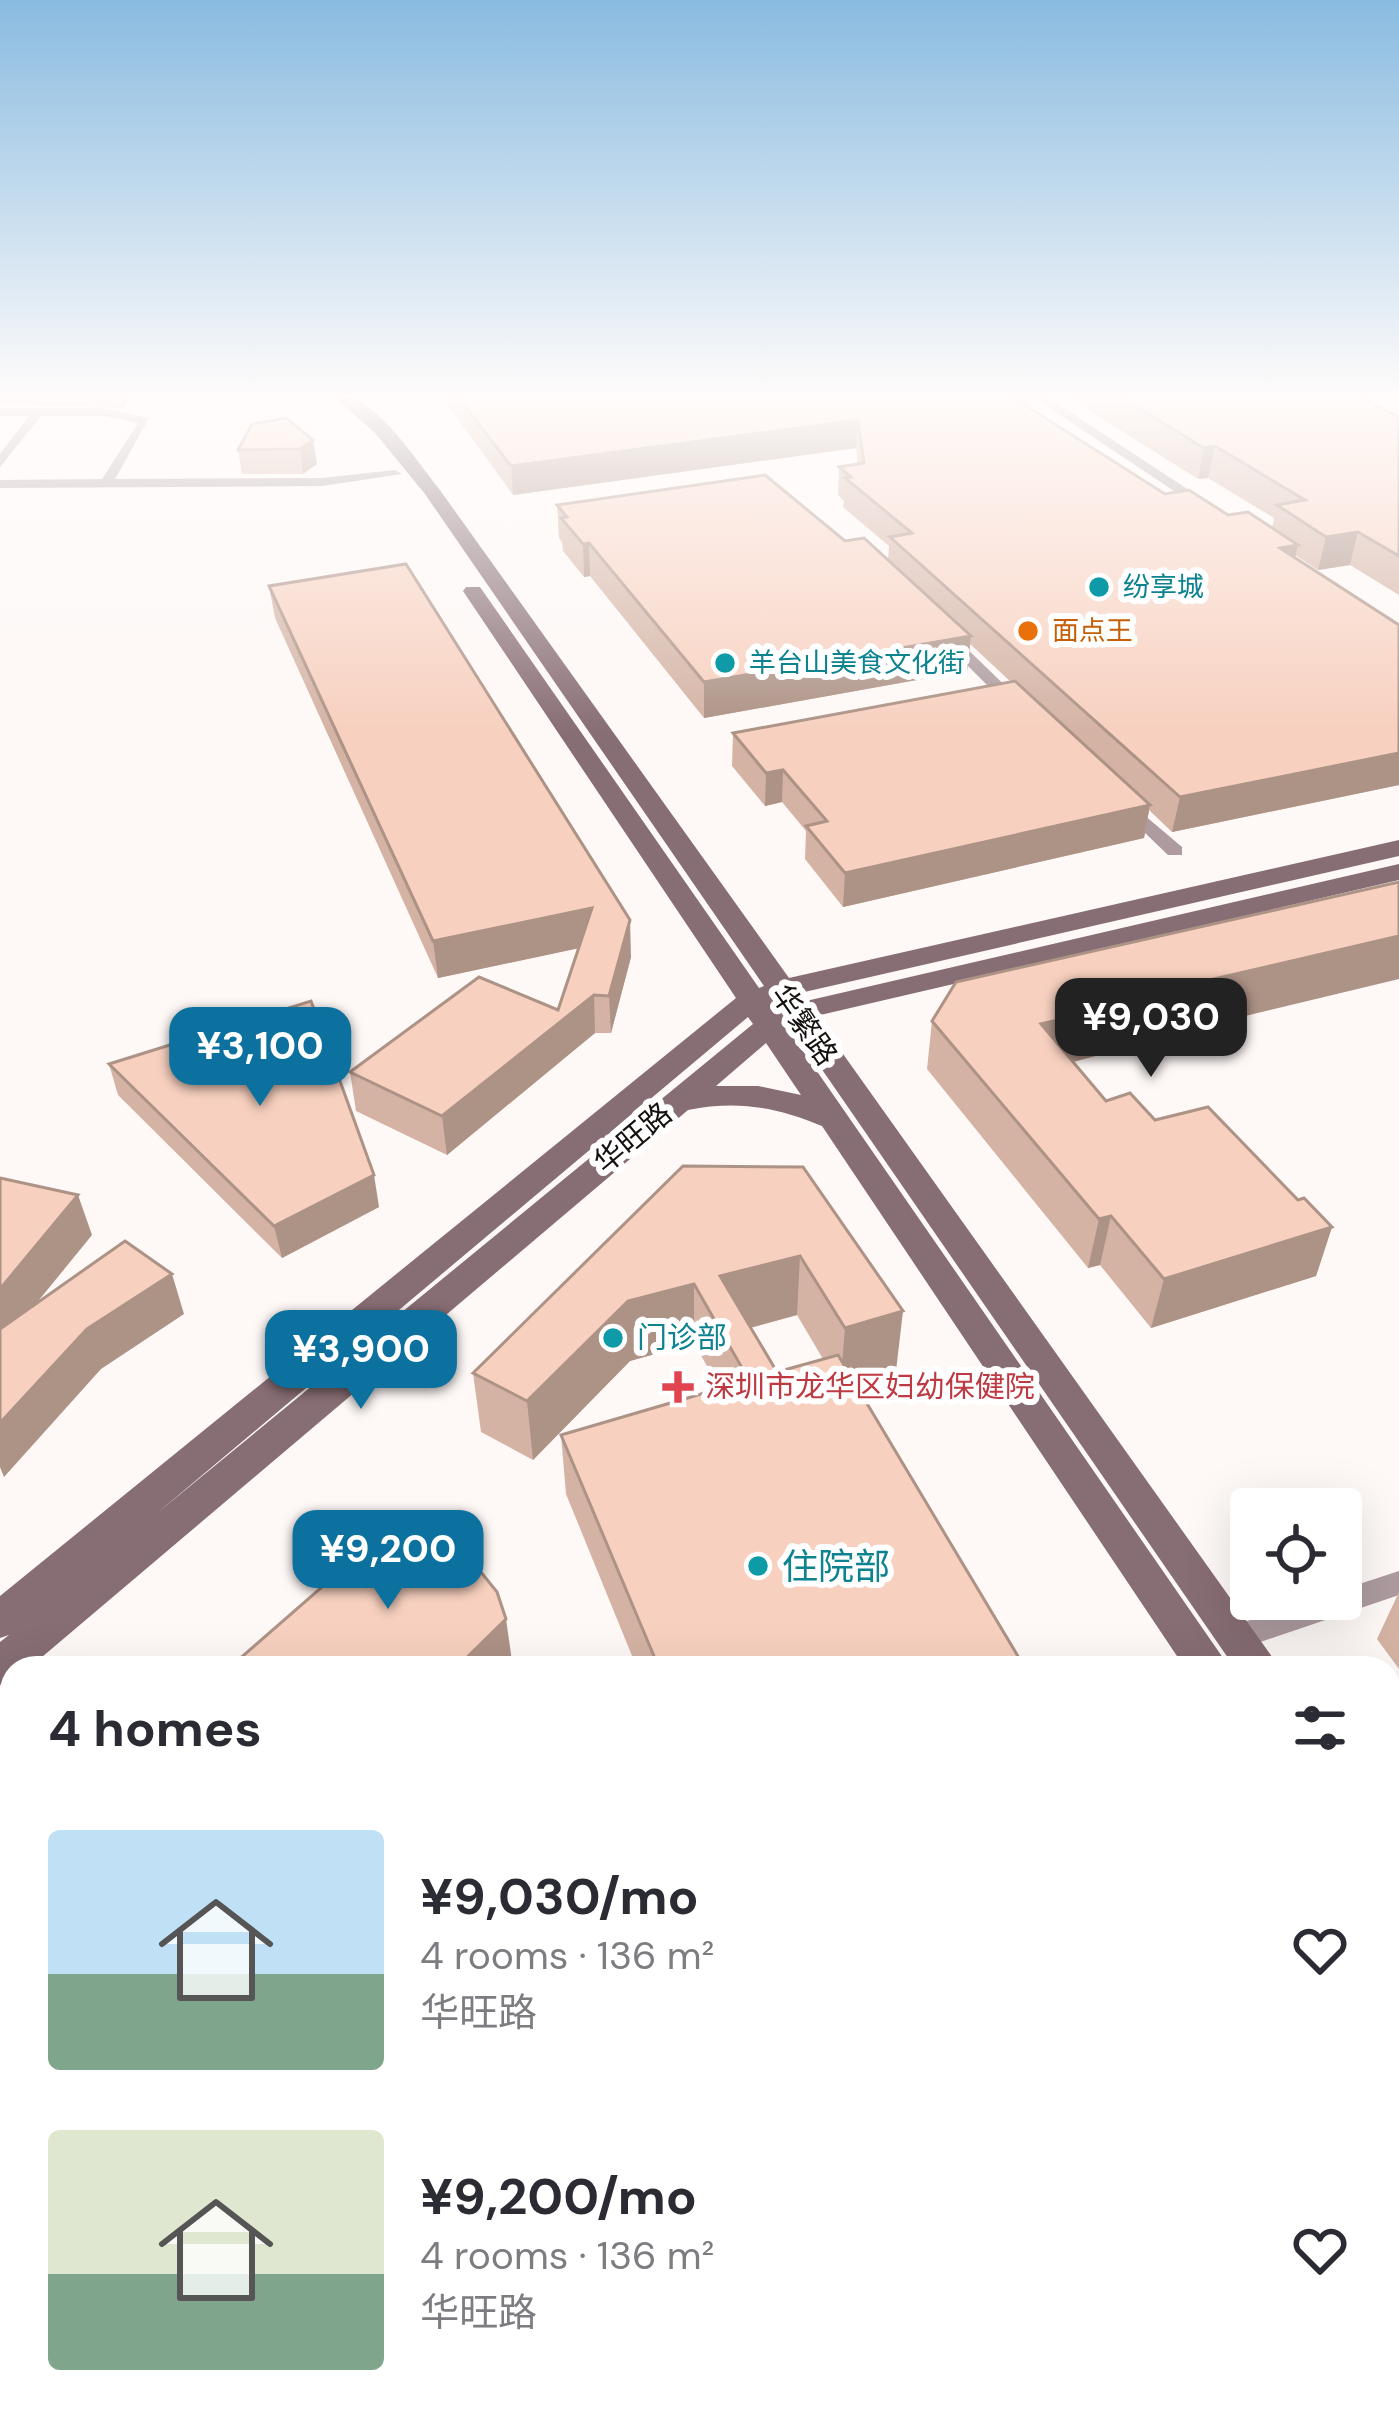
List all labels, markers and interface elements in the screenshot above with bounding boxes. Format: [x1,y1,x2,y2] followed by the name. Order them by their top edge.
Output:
[1123,569,1204,604] place label: 纷享城
[1086,574,1112,600] marker: 纷享城
[1052,613,1133,648] place label: 面点王
[1015,618,1041,644] marker: 面点王
[749,645,965,680] place label: 羊台山美食文化街
[712,650,738,676] marker: 羊台山美食文化街
[763,977,846,1073] street label: 华繁路
[1053,978,1249,1080] pin: ¥9,030
[1082,991,1220,1042] text: ¥9,030
[162,1007,358,1109] pin: ¥3,100
[196,1020,324,1071] text: ¥3,100
[586,1094,680,1181] street label: 华旺路
[263,1310,459,1412] pin: ¥3,900
[637,1318,727,1357] place label: 门诊部
[292,1323,430,1374] text: ¥3,900
[600,1325,626,1351] marker: 门诊部
[705,1367,1035,1406] place label: 深圳市龙华区妇幼保健院
[662,1371,694,1403] marker: 深圳市龙华区妇幼保健院
[1230,1488,1362,1620] map controls
[1230,1488,1362,1620] button: locate
[290,1510,486,1612] pin: ¥9,200
[320,1523,456,1574] text: ¥9,200
[782,1543,890,1590] place label: 住院部
[745,1553,771,1579] marker: 住院部
[48,1695,262,1762] text: 4 homes
[1287,1695,1353,1761] icon: filters
[420,1863,699,1930] text: ¥9,030/mo
[144,1878,288,2022] icon: home
[1287,1917,1353,1983] icon: heart
[420,1930,715,1981] text: 4 rooms · 136 m²
[420,1987,537,2038] text: 华旺路
[420,2163,697,2230] text: ¥9,200/mo
[144,2178,288,2322] icon: home
[1287,2217,1353,2283] icon: heart
[420,2230,715,2281] text: 4 rooms · 136 m²
[420,2287,537,2338] text: 华旺路

